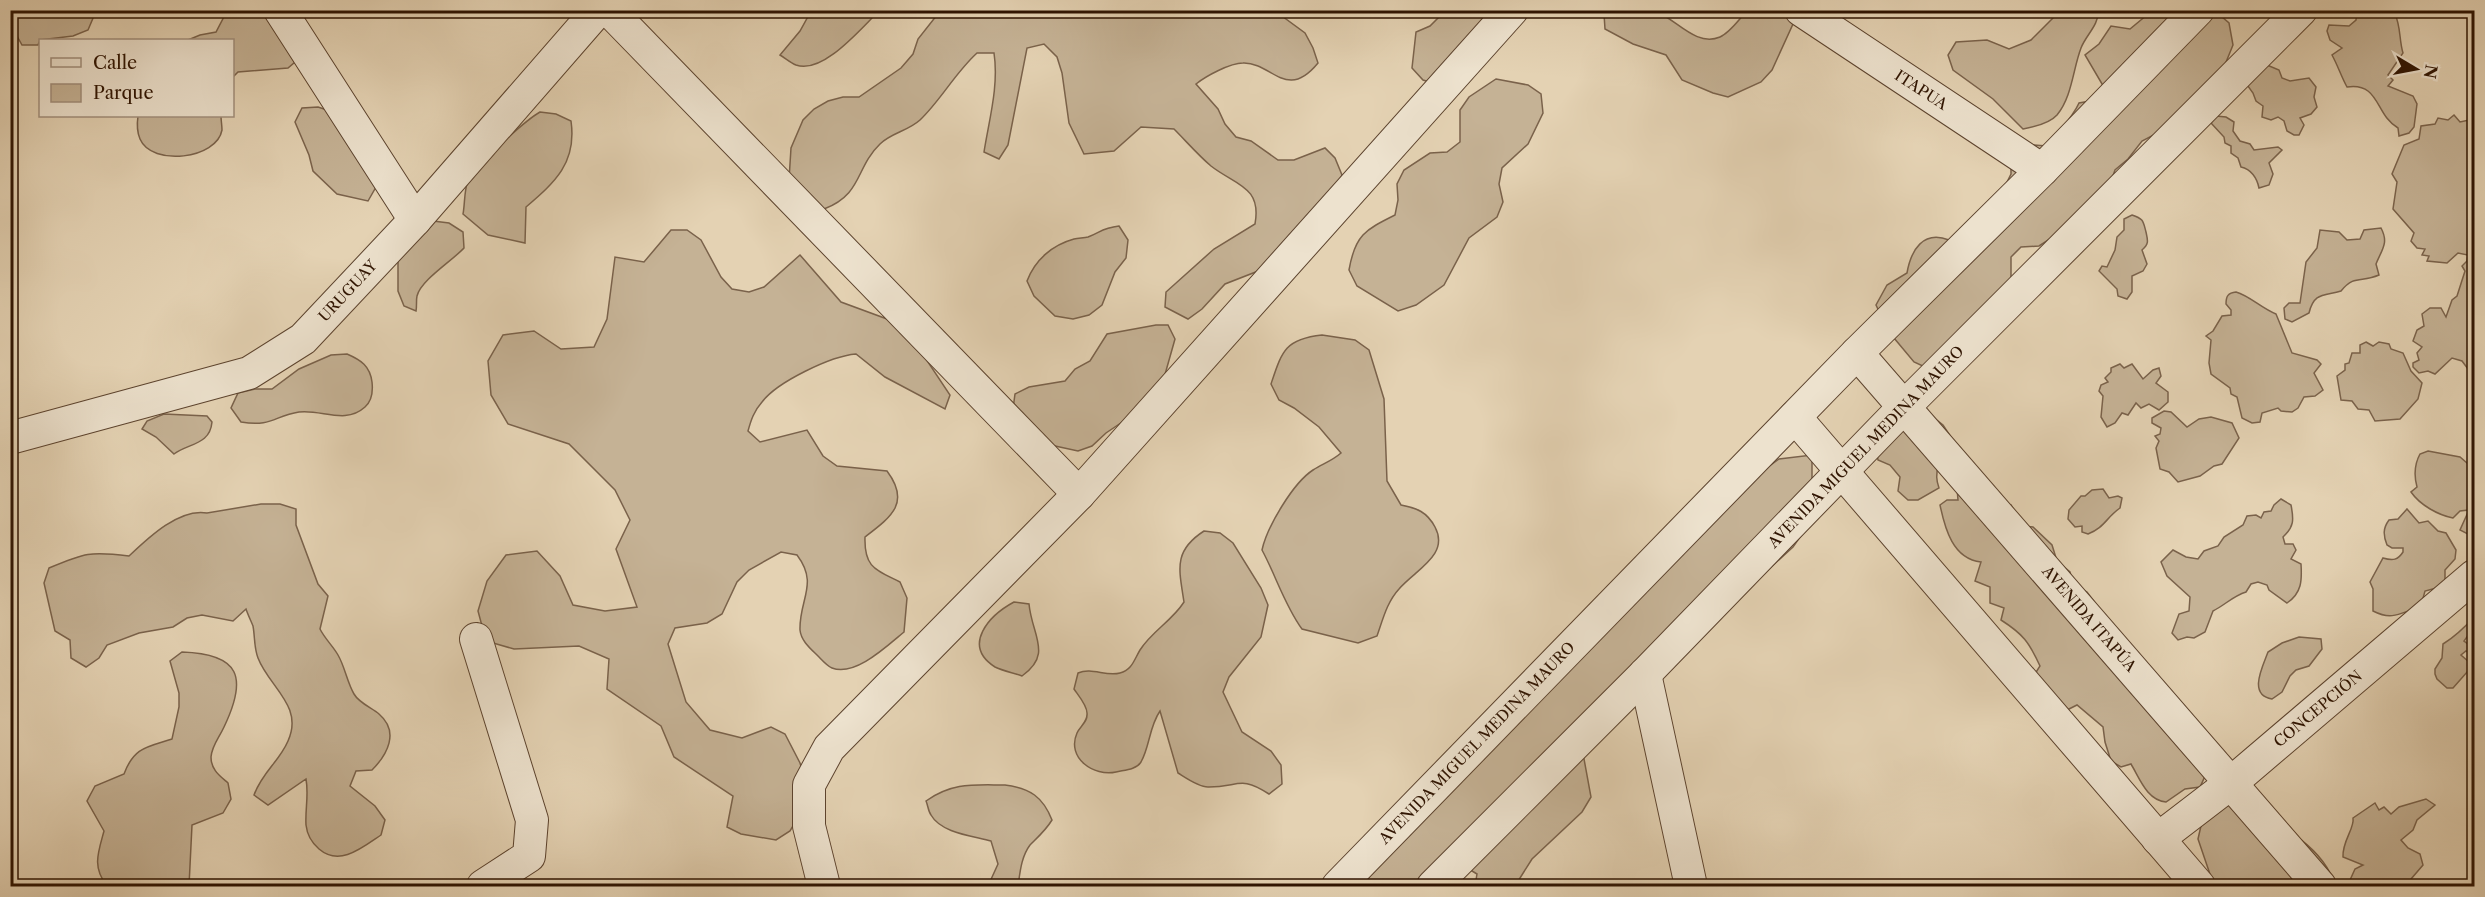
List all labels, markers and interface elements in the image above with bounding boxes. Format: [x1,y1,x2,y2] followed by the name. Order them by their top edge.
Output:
[39,39,234,117] legend
[2386,39,2446,99] north arrow
[93,52,137,74] text: Calle
[2420,63,2442,80] text: N
[1891,66,1952,114] street label: ITAPUA
[93,82,154,104] text: Parque
[314,256,381,325] street label: URUGUAY
[1763,342,1968,552] street label: AVENIDA MIGUEL MEDINA MAURO
[2037,561,2141,676] street label: AVENIDA ITAPÚA
[1374,638,1579,848] street label: AVENIDA MIGUEL MEDINA MAURO
[2270,666,2366,751] street label: CONCEPCIÓN

